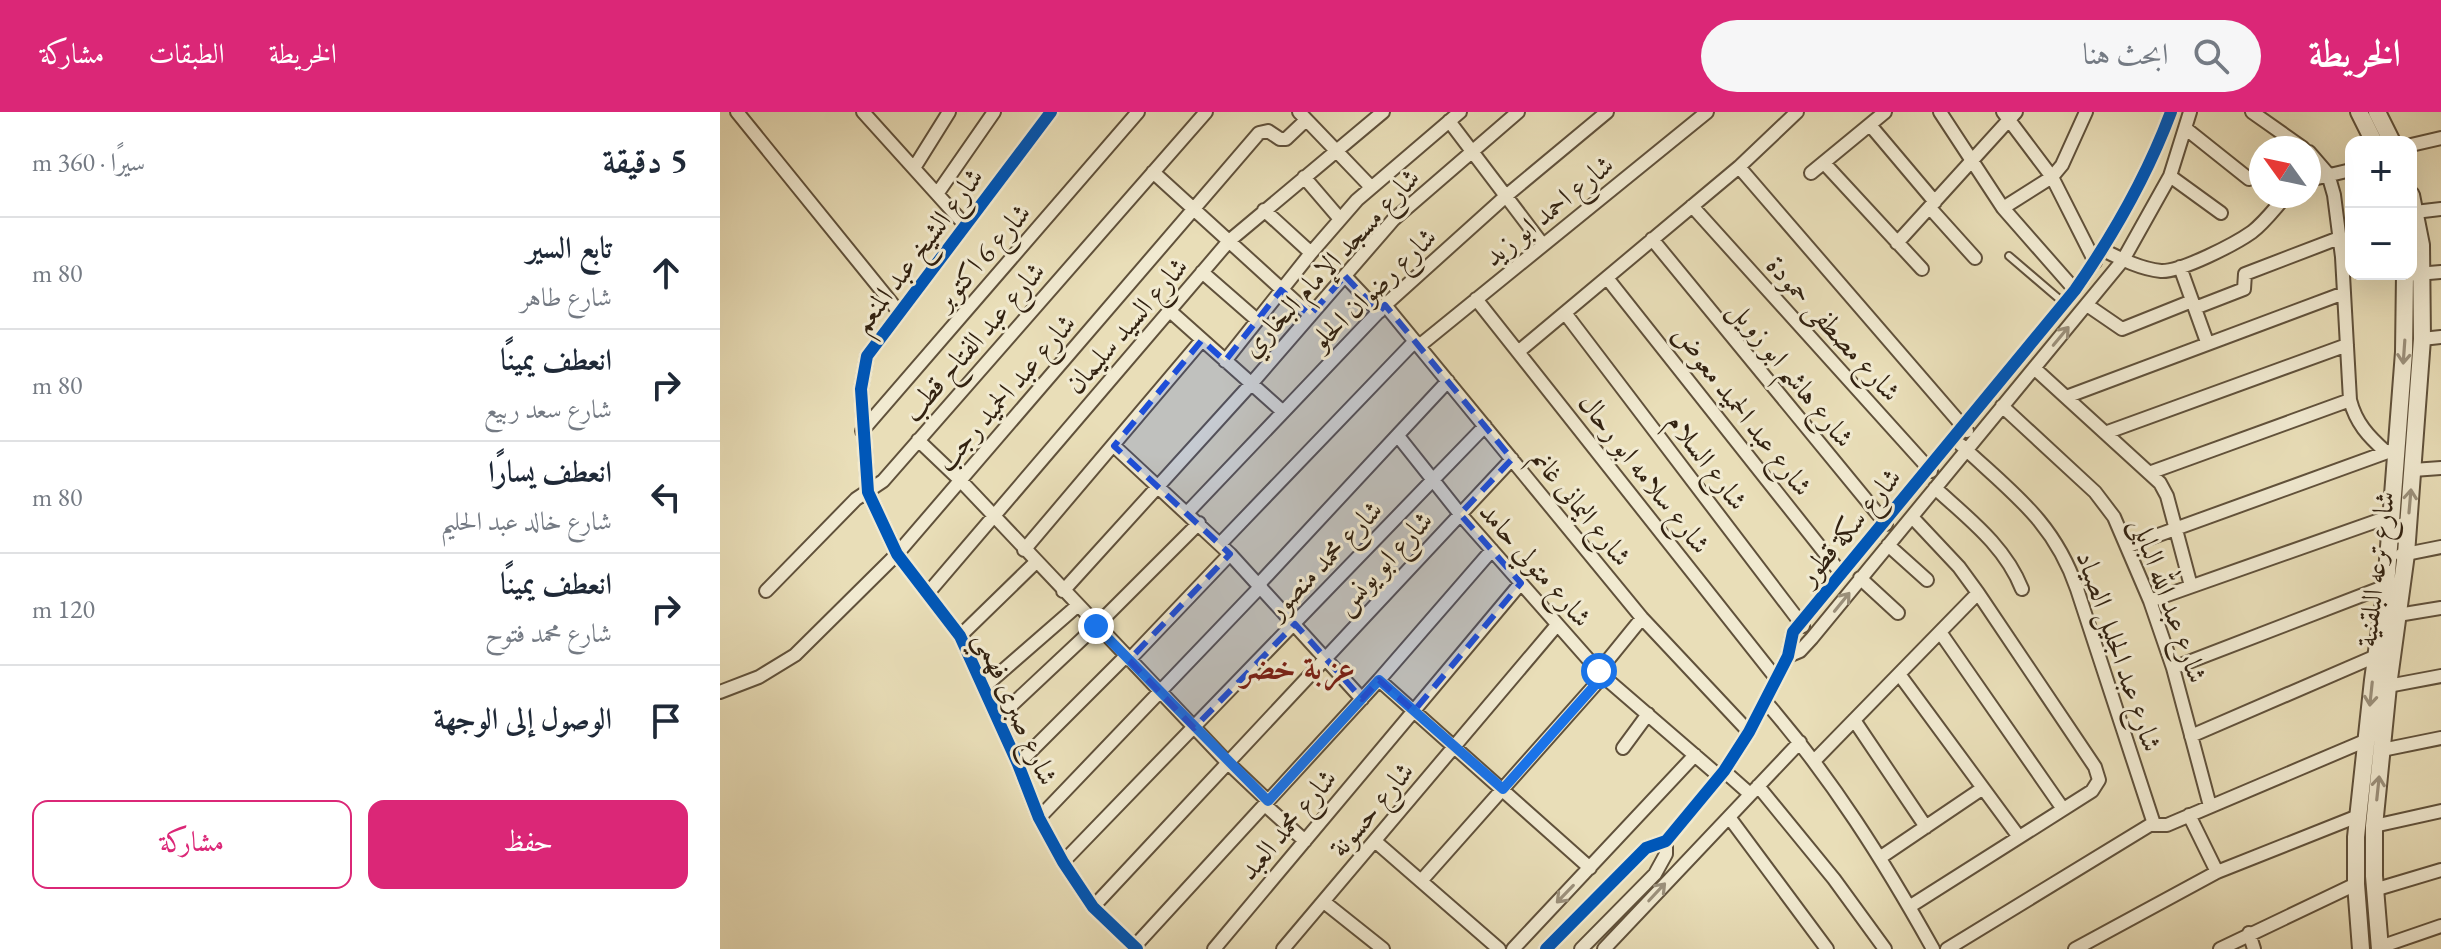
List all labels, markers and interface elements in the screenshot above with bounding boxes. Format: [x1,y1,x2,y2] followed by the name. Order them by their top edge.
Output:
[1701,20,2261,92] search box
[2309,28,2401,77] text: الخريطة
[2083,34,2169,73] text: ابحث هنا
[2189,34,2233,78] icon: search
[40,35,104,71] text: مشاركة
[148,35,225,71] text: الطبقات
[269,35,337,71] text: الخريطة
[2249,136,2321,208] north arrow
[2345,136,2417,280] map controls
[2345,136,2417,208] button: +
[603,138,688,182] text: 5 دقيقة
[32,145,145,179] text: سيرًا · 360 m
[1475,146,1624,278] street label: شارع احمد ابو زيد
[843,160,998,345] street label: شارع الشيخ عبد المنعم
[1233,160,1432,369] street label: شارع مسجد الإمام البخاري
[924,195,1043,323] street label: شارع 6 اكتوبر
[2345,208,2417,280] button: −
[1300,219,1448,364] street label: شارع رضوان الحلو
[527,228,612,267] text: تابع السير
[1754,247,1909,413] street label: شارع مصطفى حمودة
[1057,249,1200,405] street label: شارع السيد سليمان
[644,251,688,295] icon: ahead
[894,254,1058,434] street label: شارع عبد الفتاح قطب
[32,256,82,290] text: 80 m
[520,280,612,314] text: شارع طاهر
[1714,292,1863,461] street label: شارع هاشم ابو زويل
[927,306,1088,482] street label: شارع عبد الحميد رجب
[1660,317,1821,507] street label: شارع عبد الحميد معوض
[2052,327,2070,347] one-way arrow
[2396,338,2411,365] one-way arrow
[500,340,612,379] text: انعطف يمينًا
[644,363,688,407] icon: right
[32,368,82,402] text: 80 m
[1566,385,1719,564] street label: شارع سلامه ابو رحال
[484,392,612,426] text: شارع سعد ربيع
[1654,405,1756,521] street label: شارع السلام
[1518,441,1640,577] street label: شارع اليمانى غانم
[488,452,612,491] text: انعطف يسارًا
[1787,460,1913,598] street label: شارع سكة قطور
[644,475,688,519] icon: left
[32,480,82,514] text: 80 m
[2403,488,2418,515] one-way arrow
[2348,489,2408,650] street label: شارع ترعه البلقنية
[1256,492,1394,633] street label: شارع محمد منصور
[1467,494,1600,638] street label: شارع متولي حامد
[1326,503,1445,626] street label: شارع ابو يونس
[440,504,612,538] text: شارع خالد عبد الحليم
[2118,511,2219,690] street label: شارع عبد الله البابلى
[2063,546,2171,758] street label: شارع عبد الجليل الصياد
[500,564,612,603] text: انعطف يمينًا
[644,587,688,631] icon: right
[32,592,95,626] text: 120 m
[1833,592,1851,613] one-way arrow
[1078,608,1114,644] route end
[485,616,612,650] text: شارع محمد فتوح
[959,625,1067,794] street label: شارع صبرى فهمي
[1237,647,1355,691] district label: عزبة خضر
[1581,653,1617,689] route start
[2364,680,2379,707] one-way arrow
[433,699,612,738] text: الوصول إلى الوجهة
[644,699,688,743] icon: arrive
[1321,754,1426,868] street label: شارع حسونة
[1230,761,1349,891] street label: شارع محمد العبد
[2370,775,2385,801] one-way arrow
[32,800,352,889] button: مشاركة
[368,800,688,889] button: حفظ
[1648,882,1667,902] one-way arrow
[1556,884,1575,904] one-way arrow

